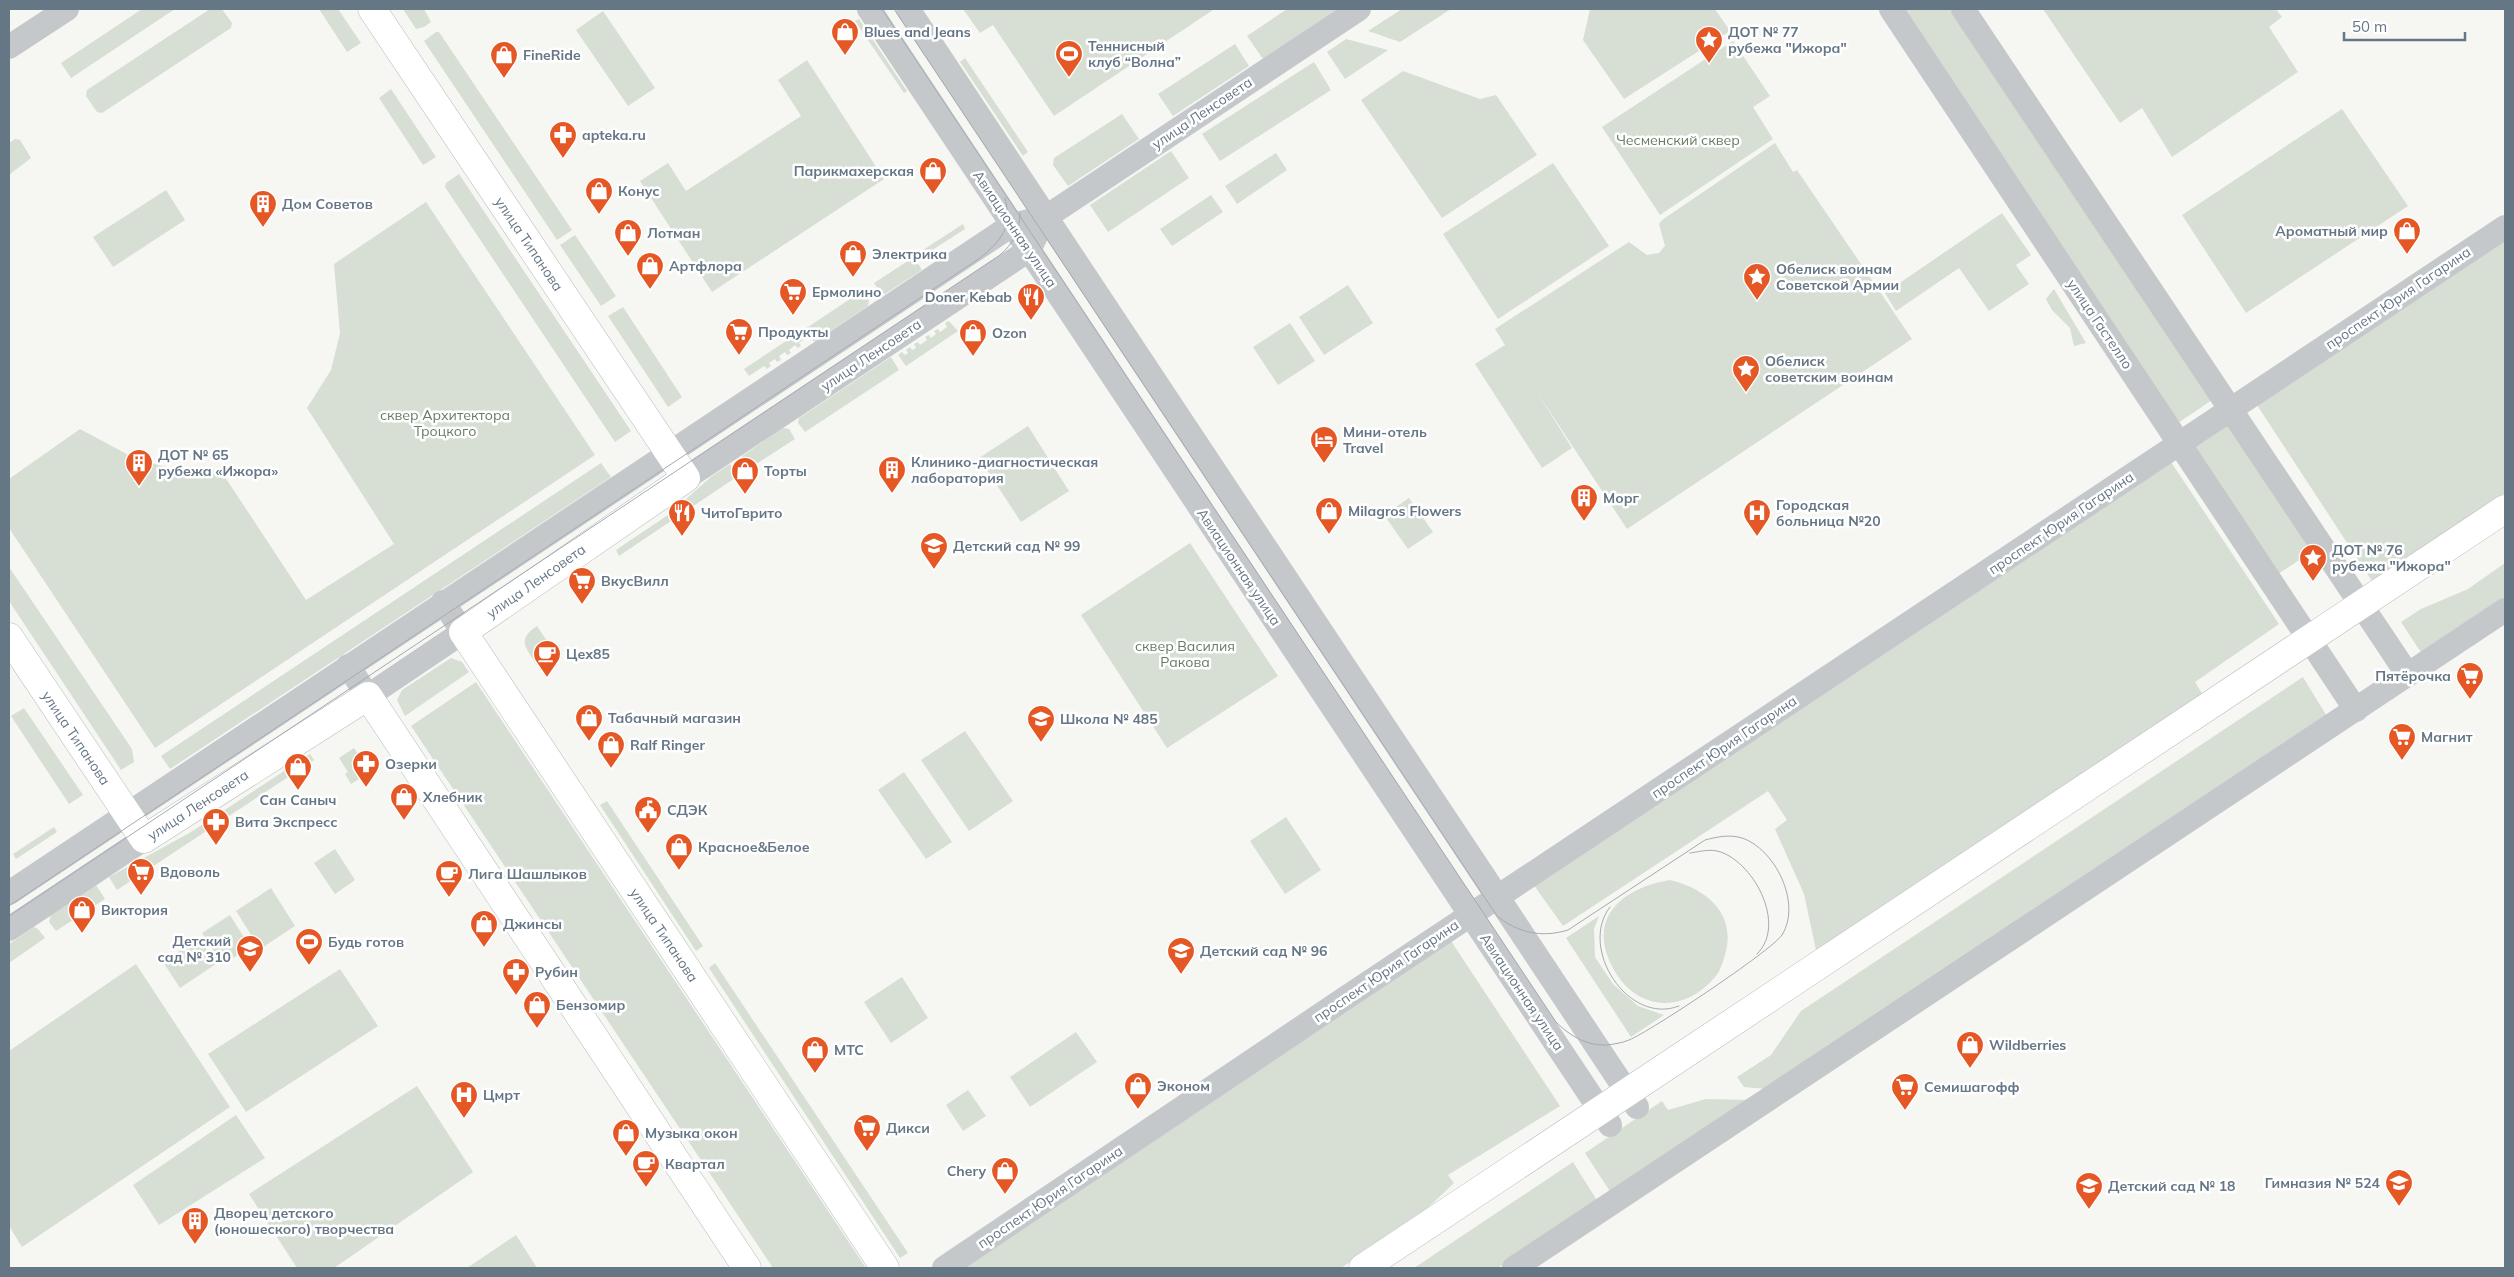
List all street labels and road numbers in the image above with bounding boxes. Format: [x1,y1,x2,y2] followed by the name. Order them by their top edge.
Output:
[1148,73,1256,153] street label: улица Ленсовета
[969,167,1061,291] street label: Авиационная улица
[491,193,567,295] street label: улица Типанова
[2322,243,2474,353] street label: проспект Юрия Гагарина
[2063,276,2137,372] street label: улица Гастелло
[817,315,925,395] street label: улица Ленсовета
[1985,468,2137,578] street label: проспект Юрия Гагарина
[1193,505,1285,629] street label: Авиационная улица
[483,540,589,622] street label: улица Ленсовета
[38,687,114,789] street label: улица Типанова
[1648,692,1800,802] street label: проспект Юрия Гагарина
[144,766,252,844] street label: улица Ленсовета
[626,884,702,986] street label: улица Типанова
[1310,916,1462,1026] street label: проспект Юрия Гагарина
[1476,930,1568,1054] street label: Авиационная улица
[974,1142,1126,1252] street label: проспект Юрия Гагарина

